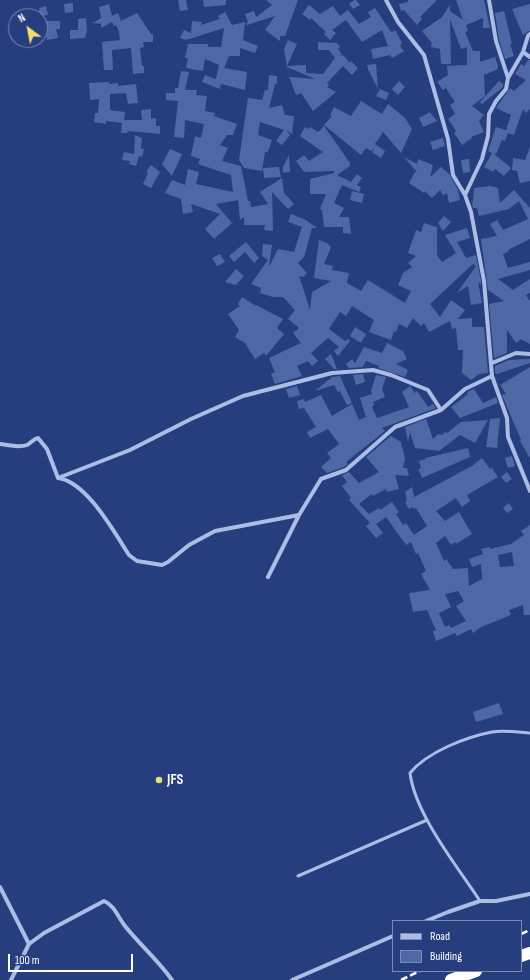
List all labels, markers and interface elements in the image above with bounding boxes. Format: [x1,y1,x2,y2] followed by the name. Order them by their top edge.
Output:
[8,8,48,48] north arrow
[16,11,28,25] text: N
[167,771,183,789] place label: JFS
[154,775,164,785] marker: JFS
[392,920,522,972] legend
[430,929,450,944] text: Road
[10,946,135,972] scale bar
[430,949,462,964] text: Building
[15,953,40,968] text: 100 m

